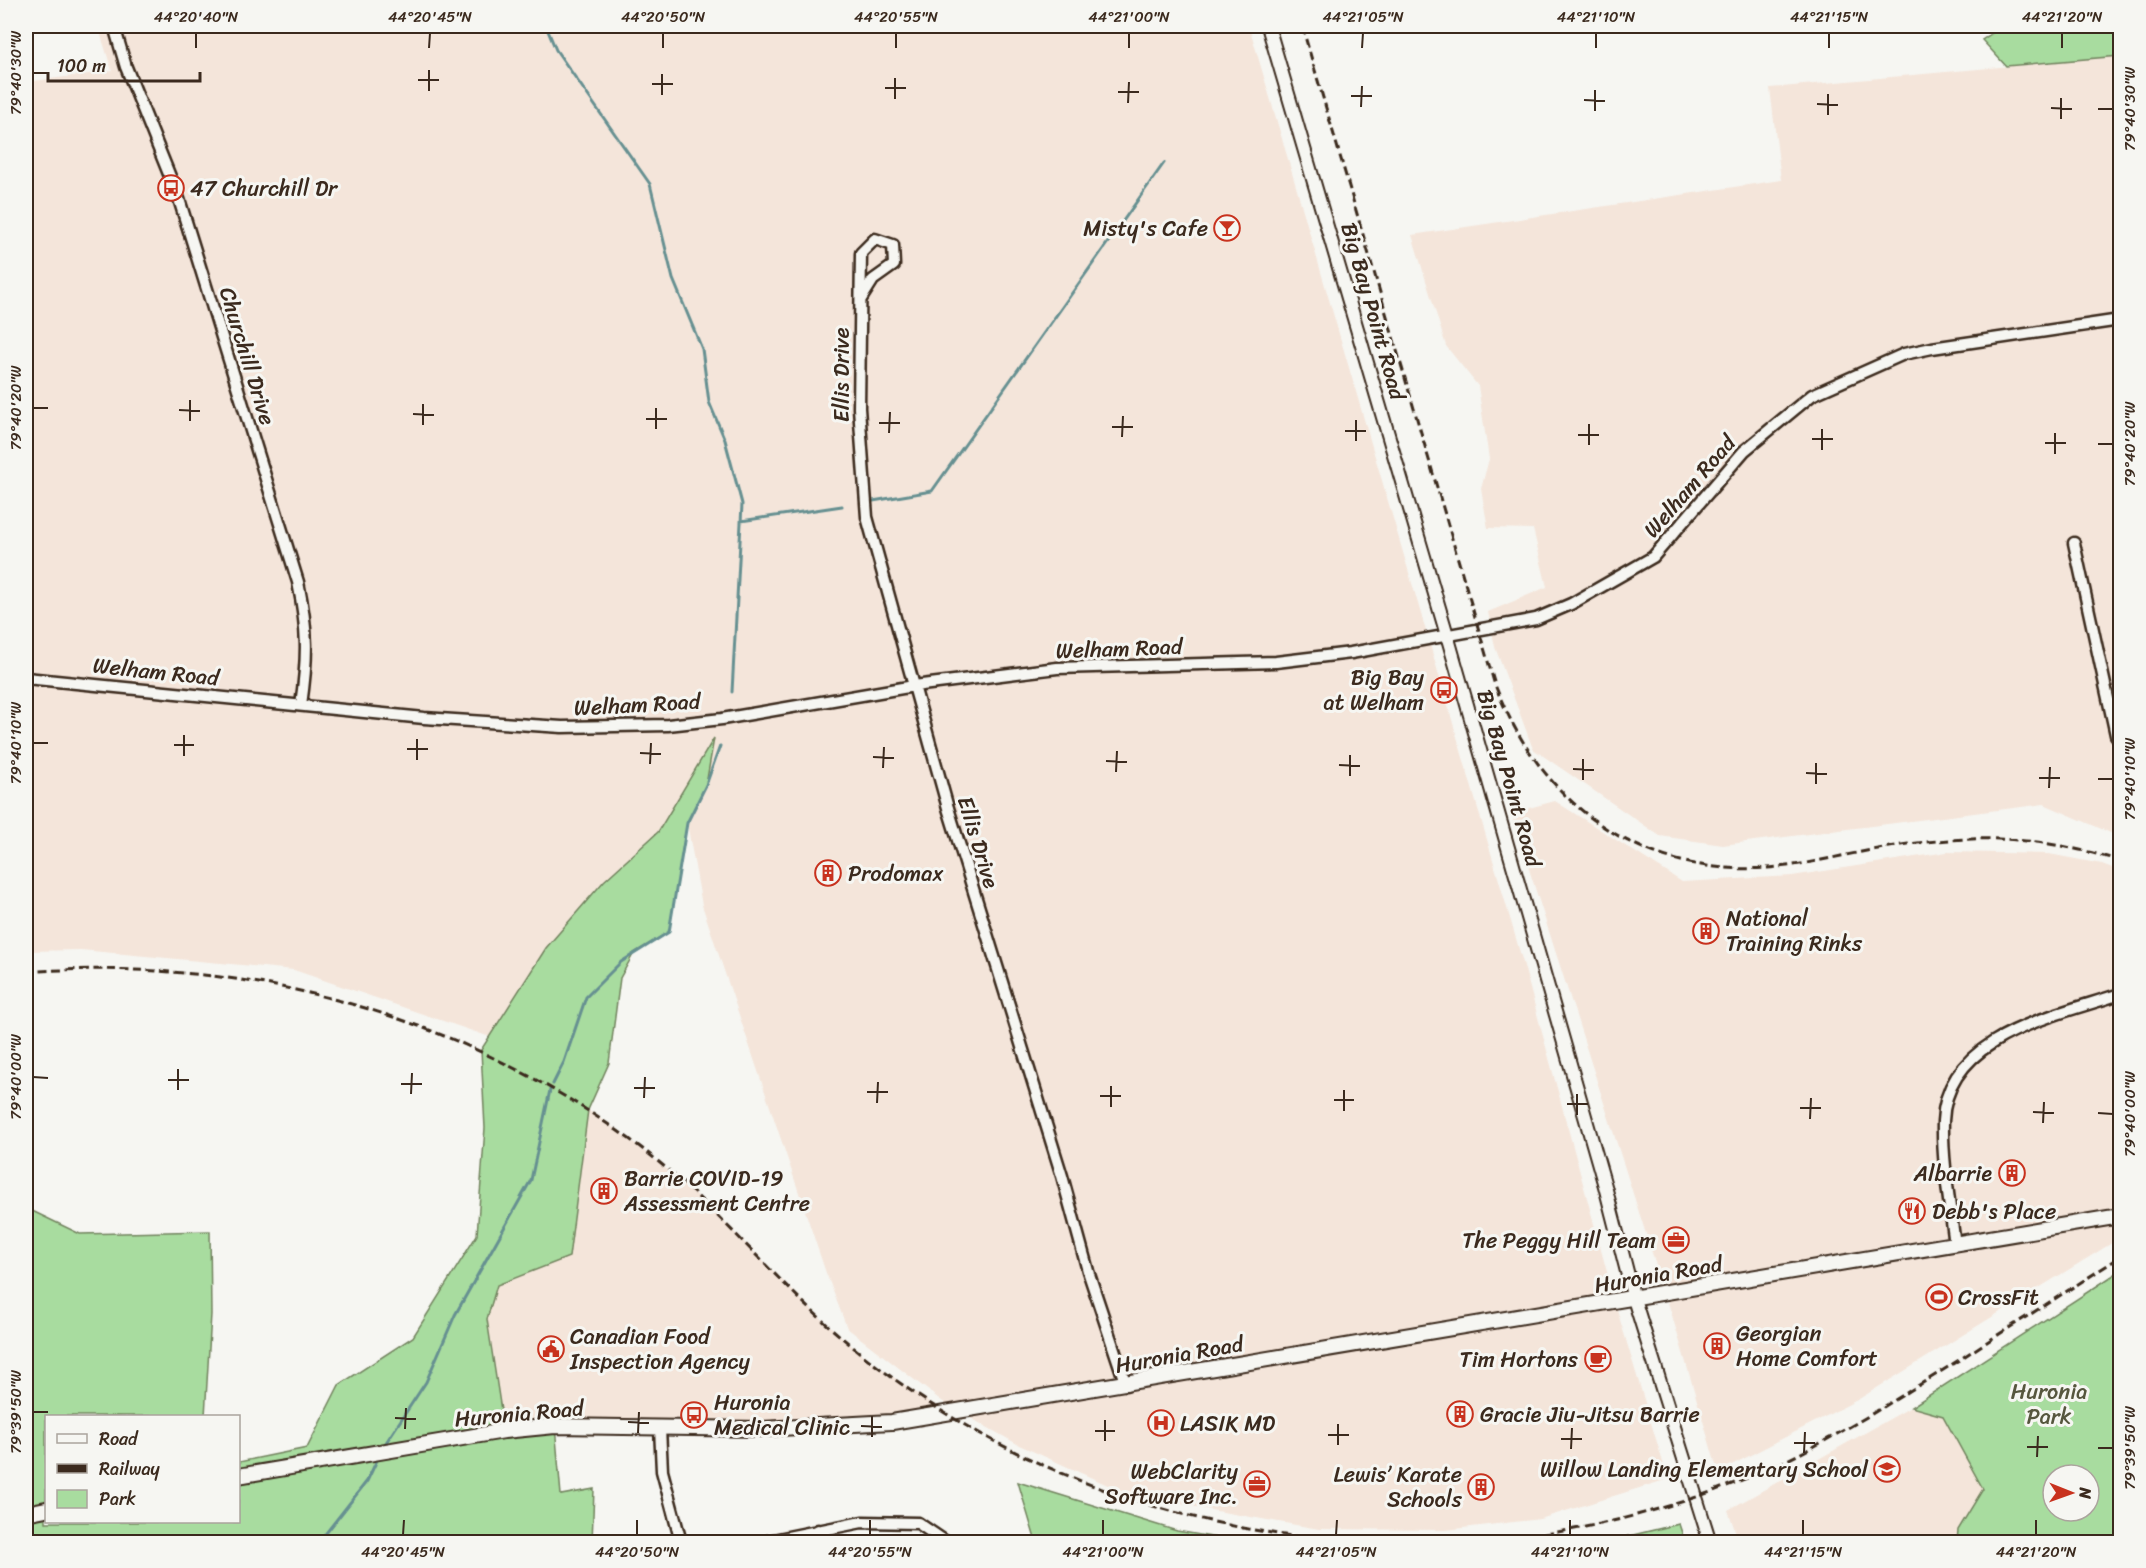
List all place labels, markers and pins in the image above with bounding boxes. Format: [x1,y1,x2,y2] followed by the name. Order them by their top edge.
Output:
[190,169,339,208] place label: 47 Churchill Dr
[156,173,186,203] bus stop icon: 47 Churchill Dr
[1083,209,1208,248] place label: Misty's Cafe
[1212,213,1242,243] bar icon: Misty's Cafe
[1324,658,1425,722] place label: Big Bay at Welham
[1429,675,1459,705] bus stop icon: Big Bay at Welham
[848,854,944,893] place label: Prodomax
[813,858,843,888] building icon: Prodomax
[1726,899,1863,963] place label: National Training Rinks
[1691,916,1721,946] building icon: National Training Rinks
[1913,1154,1992,1193] place label: Albarrie
[1997,1158,2027,1188] building icon: Albarrie
[623,1159,810,1223] place label: Barrie COVID-19 Assessment Centre
[589,1176,619,1206] building icon: Barrie COVID-19 Assessment Centre
[1932,1192,2056,1231] place label: Debb's Place
[1897,1196,1927,1226] restaurant icon: Debb's Place
[1462,1221,1656,1260] place label: The Peggy Hill Team
[1661,1225,1691,1255] office icon: The Peggy Hill Team
[1958,1278,2039,1317] place label: CrossFit
[1924,1282,1954,1312] sports icon: CrossFit
[1736,1314,1878,1378] place label: Georgian Home Comfort
[569,1317,751,1381] place label: Canadian Food Inspection Agency
[1702,1331,1732,1361] building icon: Georgian Home Comfort
[536,1334,566,1364] public building icon: Canadian Food Inspection Agency
[1460,1340,1579,1379] place label: Tim Hortons
[1583,1344,1613,1374] cafe icon: Tim Hortons
[714,1383,850,1447] place label: Huronia Medical Clinic
[1480,1395,1700,1434] place label: Gracie Jiu-Jitsu Barrie
[1445,1399,1475,1429] building icon: Gracie Jiu-Jitsu Barrie
[679,1400,709,1430] bus stop icon: Huronia Medical Clinic
[1180,1404,1275,1443] place label: LASIK MD
[1146,1408,1176,1438] hospital icon: LASIK MD
[1540,1450,1869,1489] place label: Willow Landing Elementary School
[1105,1452,1239,1516] place label: WebClarity Software Inc.
[1872,1454,1902,1484] school or university icon: Willow Landing Elementary School
[1334,1455,1463,1519] place label: Lewis’ Karate Schools
[1242,1469,1272,1499] office icon: WebClarity Software Inc.
[1466,1472,1496,1502] building icon: Lewis’ Karate Schools

